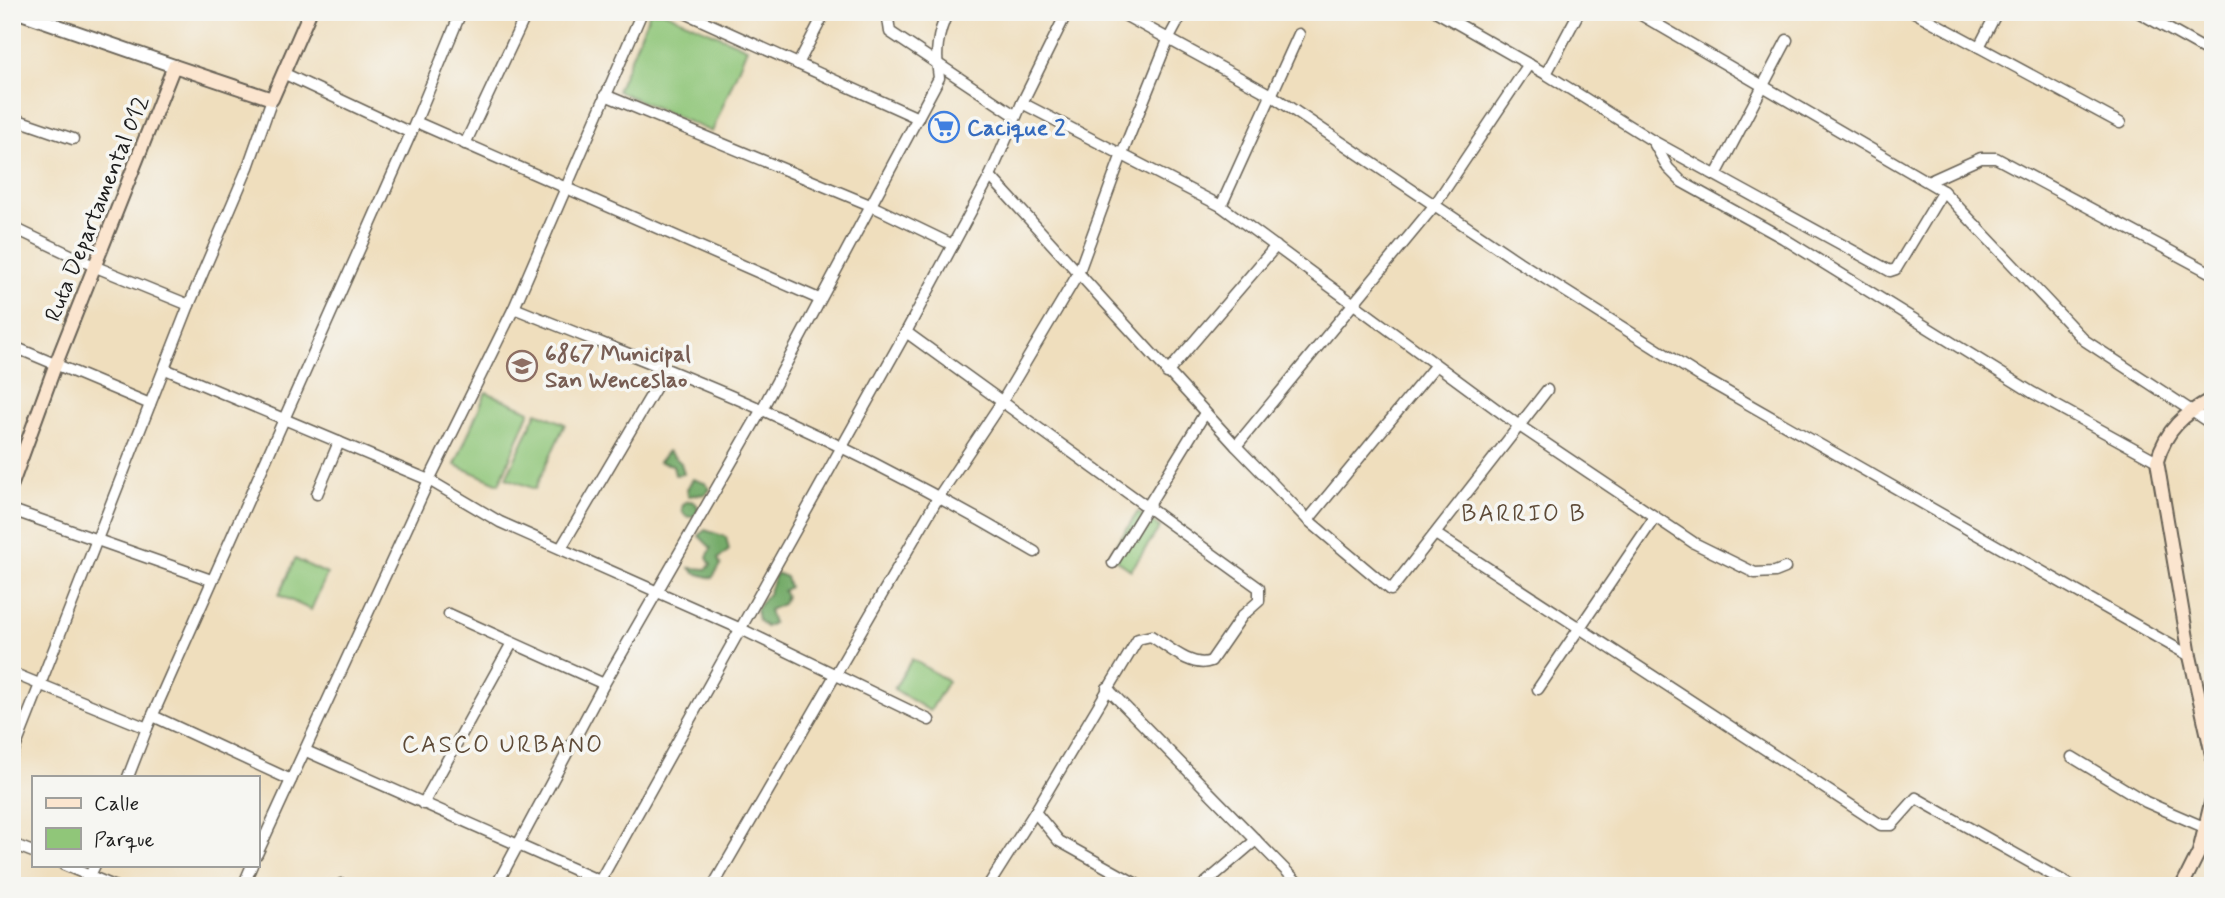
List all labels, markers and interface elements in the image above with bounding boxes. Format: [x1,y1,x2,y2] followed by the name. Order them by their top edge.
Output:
[39,91,157,326] street label: Ruta Departamental 012
[927,110,961,144] supermarket icon: Cacique 2
[967,114,1066,144] place label: Cacique 2
[545,340,691,396] place label: 6867 Municipal San Wenceslao
[505,349,539,383] school or university icon: 6867 Municipal San Wenceslao
[1461,499,1587,530] district label: BARRIO B
[402,730,604,761] district label: CASCO URBANO
[32,776,259,866] legend
[94,790,139,818] text: Calle
[94,826,155,854] text: Parque

